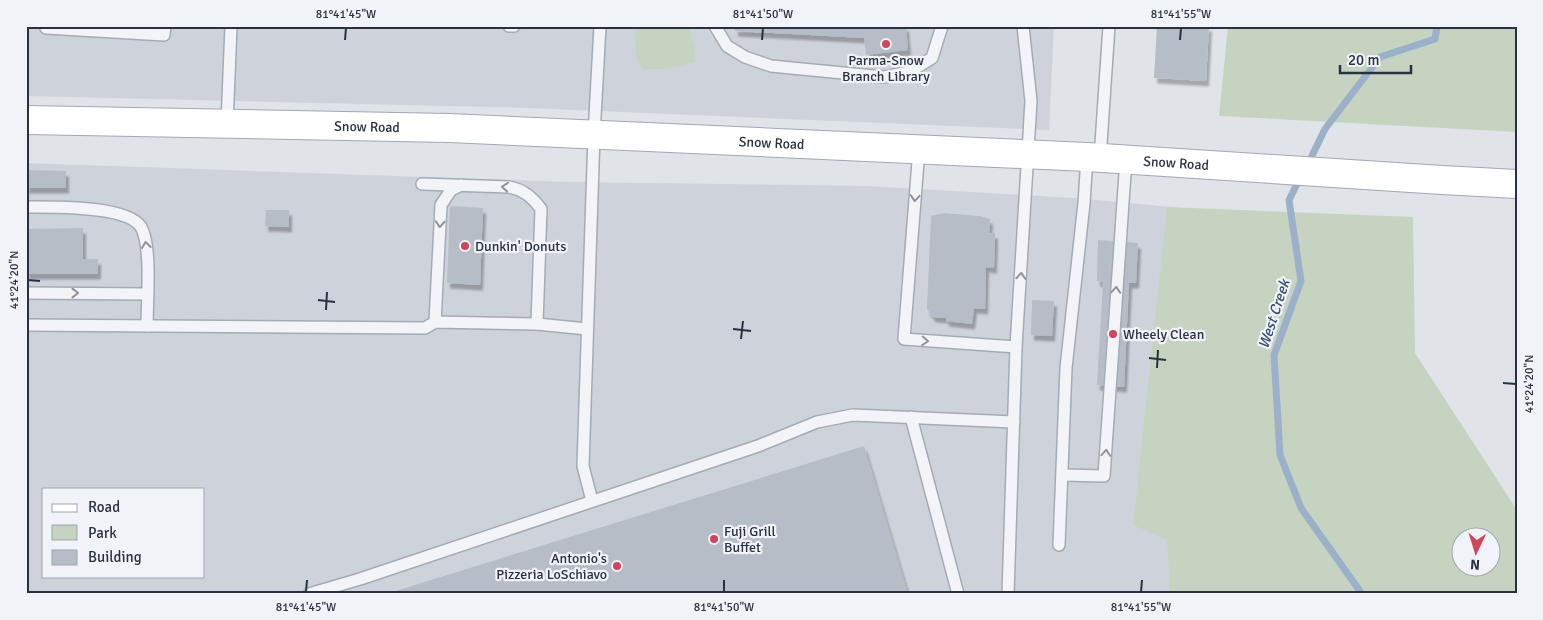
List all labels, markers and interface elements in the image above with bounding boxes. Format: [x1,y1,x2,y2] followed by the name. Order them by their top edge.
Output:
[316,7,376,22] text: 81°41'45"W
[733,7,793,22] text: 81°41'50"W
[1151,7,1211,22] text: 81°41'55"W
[880,38,892,50] marker: Parma-Snow Branch Library
[1340,42,1412,74] scale bar
[1348,51,1379,69] text: 20 m
[842,52,930,85] place label: Parma-Snow Branch Library
[334,117,400,136] street label: Snow Road
[738,133,805,153] street label: Snow Road
[1143,152,1209,173] street label: Snow Road
[501,182,509,193] one-way arrow
[910,194,921,202] one-way arrow
[435,221,446,229] one-way arrow
[475,238,566,255] place label: Dunkin' Donuts
[459,240,471,252] marker: Dunkin' Donuts
[141,241,152,249] one-way arrow
[7,251,22,309] text: 41°24'20"N
[1015,272,1026,280] one-way arrow
[1254,276,1294,351] water label: West Creek
[1111,286,1122,294] one-way arrow
[72,288,79,298] one-way arrow
[1123,326,1204,343] place label: Wheely Clean
[1107,328,1119,340] marker: Wheely Clean
[922,335,930,346] one-way arrow
[1522,355,1537,413] text: 41°24'20"N
[1100,448,1111,456] one-way arrow
[42,488,205,578] legend
[88,498,120,516] text: Road
[724,523,776,556] place label: Fuji Grill Buffet
[88,524,117,542] text: Park
[1450,528,1500,578] north arrow
[708,533,720,545] marker: Fuji Grill Buffet
[88,548,142,566] text: Building
[496,550,607,583] place label: Antonio's Pizzeria LoSchiavo
[1470,556,1481,573] text: N
[611,560,623,572] marker: Antonio's Pizzeria LoSchiavo
[276,600,336,615] text: 81°41'45"W
[694,600,754,615] text: 81°41'50"W
[1111,600,1171,615] text: 81°41'55"W

